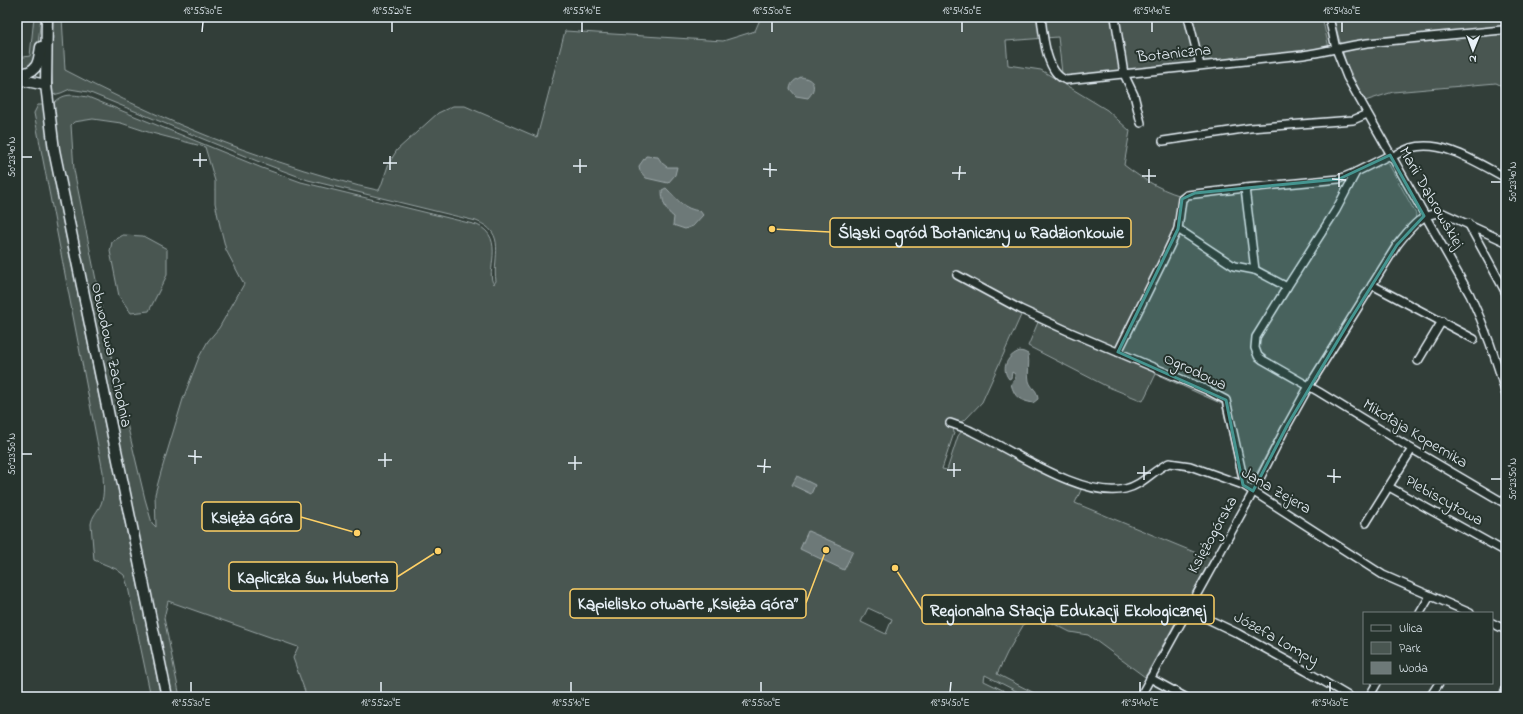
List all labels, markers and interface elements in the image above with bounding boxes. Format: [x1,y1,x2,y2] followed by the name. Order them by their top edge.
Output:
[184,4,222,19] text: 18°55'30"E
[372,4,412,19] text: 18°55'20"E
[563,4,601,19] text: 18°55'10"E
[752,4,792,19] text: 18°55'00"E
[943,4,981,19] text: 18°54'50"E
[1133,4,1171,19] text: 18°54'40"E
[1323,4,1361,19] text: 18°54'30"E
[1453,30,1493,70] north arrow
[1135,38,1212,70] street label: Botaniczna
[1469,51,1477,67] text: N
[5,137,20,177] text: 50°23'40"N
[1392,143,1470,254] street label: Marii Dąbrowskiej
[1506,162,1521,202] text: 50°23'40"N
[830,218,1131,247] callout: Śląski Ogród Botaniczny w Radzionkowie
[838,221,1125,248] text: Śląski Ogród Botaniczny w Radzionkowie
[84,281,138,429] street label: Obwodowa Zachodnia
[1159,347,1231,397] street label: Ogrodowa
[1358,393,1472,475] street label: Mikołaja Kopernika
[5,433,20,475] text: 50°23'50"N
[1506,458,1521,500] text: 50°23'50"N
[1237,461,1315,521] street label: Jana Zejera
[1400,470,1488,532] street label: Plebiscytowa
[1182,492,1244,578] street label: Księżogórska
[202,502,301,531] callout: Księża Góra
[211,506,293,531] text: Księża Góra
[229,562,397,591] callout: Kapliczka św. Huberta
[237,566,389,591] text: Kapliczka św. Huberta
[570,589,806,618] callout: Kąpielisko otwarte „Księża Góra”
[578,592,799,617] text: Kąpielisko otwarte „Księża Góra”
[922,595,1214,624] callout: Regionalna Stacja Edukacji Ekologicznej
[930,599,1208,626] text: Regionalna Stacja Edukacji Ekologicznej
[1229,606,1323,672] street label: Józefa Lompy
[1363,612,1493,684] legend
[1399,620,1423,638] text: Ulica
[1399,640,1421,658] text: Park
[1399,660,1428,678] text: Woda
[172,696,210,711] text: 18°55'30"E
[361,696,401,711] text: 18°55'20"E
[552,696,590,711] text: 18°55'10"E
[741,696,781,711] text: 18°55'00"E
[931,696,969,711] text: 18°54'50"E
[1121,696,1159,711] text: 18°54'40"E
[1311,696,1349,711] text: 18°54'30"E

